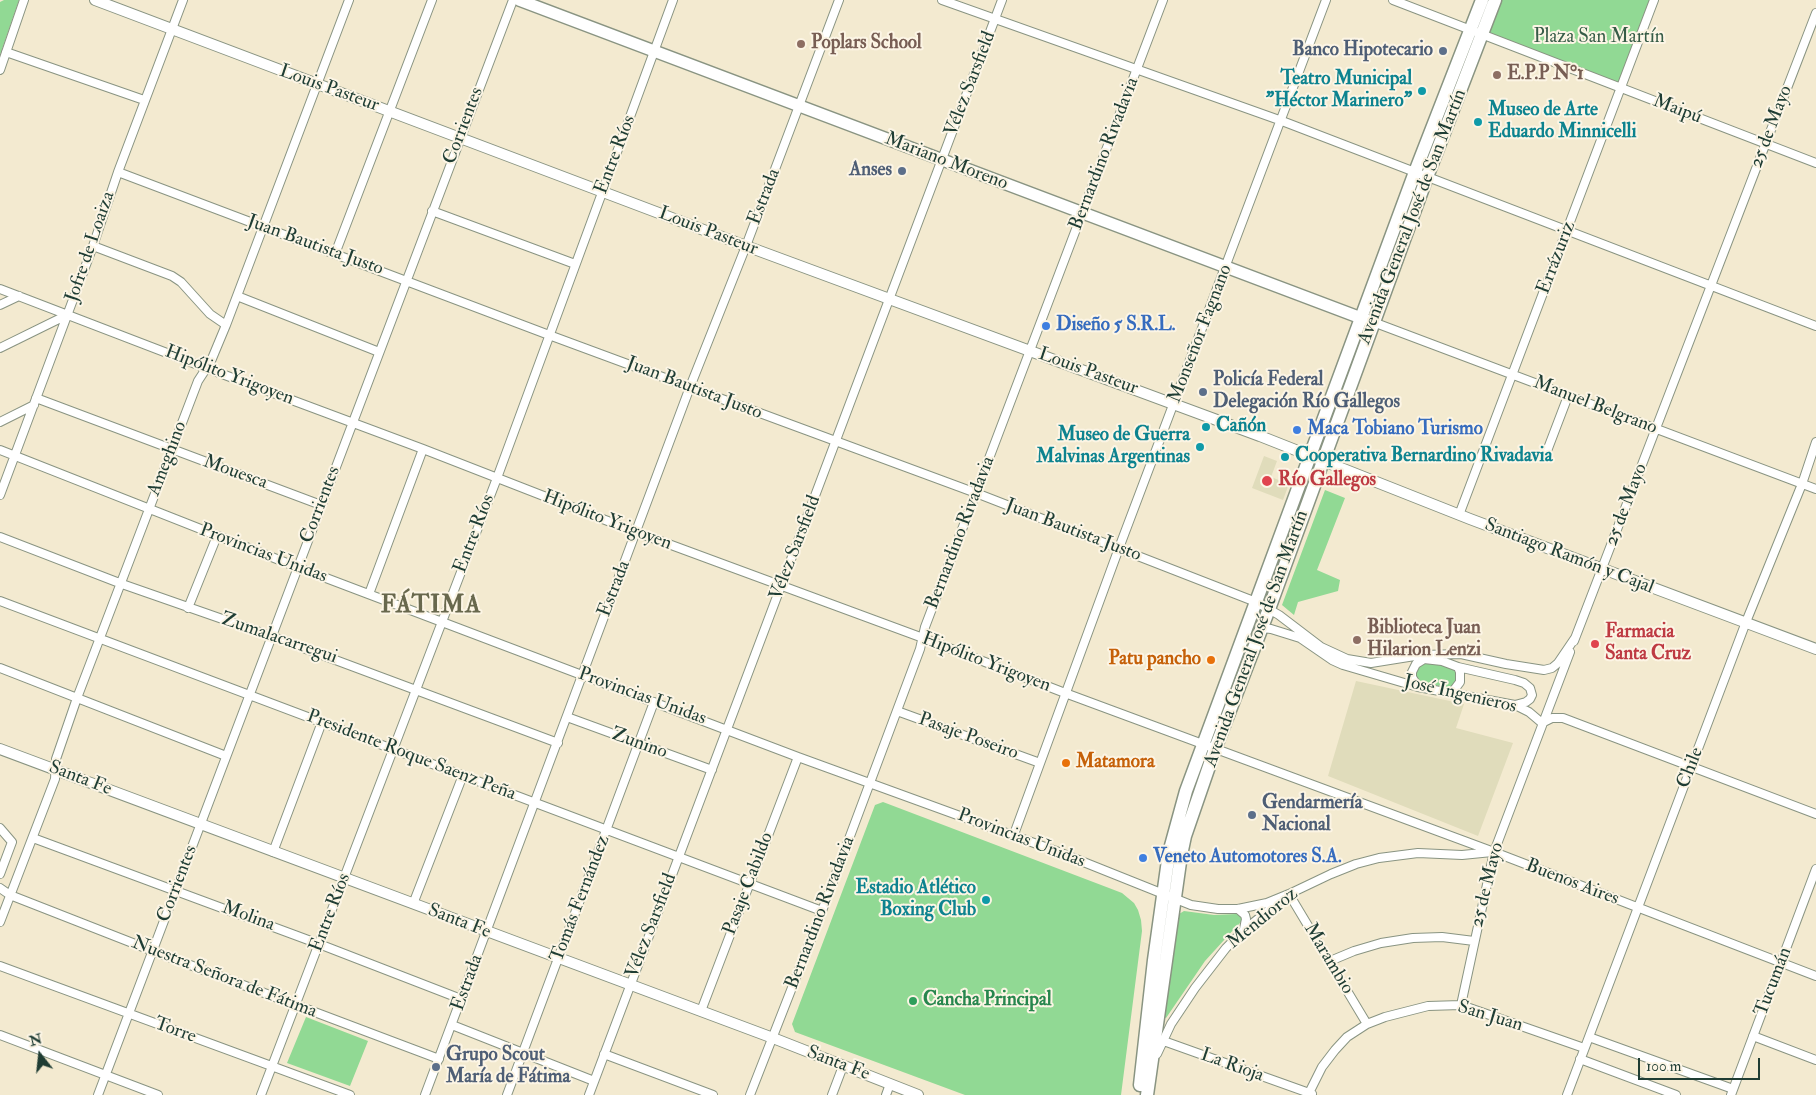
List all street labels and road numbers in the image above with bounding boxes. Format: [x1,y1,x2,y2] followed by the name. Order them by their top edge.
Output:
[941,28,1001,140] street label: Vélez Sarsfield
[276,60,382,118] street label: Louis Pasteur
[1065,74,1145,234] street label: Bernardino Rivadavia
[1746,83,1798,171] street label: 25 de Mayo
[439,84,489,168] street label: Corrientes
[1354,86,1472,348] street label: Avenida General José de San Martín
[1649,90,1705,130] street label: Maipú
[591,112,641,198] street label: Entre Ríos
[881,128,1011,196] street label: Mariano Moreno
[744,166,786,228] street label: Estrada
[61,189,121,305] street label: Jofre de Loaiza
[655,203,761,261] street label: Louis Pasteur
[244,211,386,281] street label: Juan Bautista Justo
[1533,218,1581,298] street label: Errázuriz
[1164,262,1238,406] street label: Monseñor Fagnano
[161,341,297,411] street label: Hipólito Yrigoyen
[1035,343,1141,401] street label: Louis Pasteur
[623,353,765,425] street label: Juan Bautista Justo
[1530,372,1660,440] street label: Manuel Belgrano
[143,419,193,499] street label: Ameghino
[200,451,270,495] street label: Mouesca
[921,453,1001,613] street label: Bernardino Rivadavia
[1601,461,1653,549] street label: 25 de Mayo
[296,463,346,547] street label: Corrientes
[539,486,675,556] street label: Hipólito Yrigoyen
[450,491,500,577] street label: Entre Ríos
[766,492,826,604] street label: Vélez Sarsfield
[1002,495,1144,567] street label: Juan Bautista Justo
[1200,508,1314,770] street label: Avenida General José de San Martín
[1481,514,1657,600] street label: Santiago Ramón y Cajal
[196,519,330,589] street label: Provincias Unidas
[594,558,636,620] street label: Estrada
[218,608,340,670] street label: Zumalacarregui
[918,628,1054,698] street label: Hipólito Yrigoyen
[575,663,709,731] street label: Provincias Unidas
[1401,671,1519,719] street label: José Ingenieros
[303,706,519,806] street label: Presidente Roque Saenz Peña
[915,708,1021,766] street label: Pasaje Poseiro
[608,723,670,765] street label: Zunino
[1673,744,1709,792] street label: Chile
[45,757,115,801] street label: Santa Fe
[954,804,1088,874] street label: Provincias Unidas
[719,829,779,939] street label: Pasaje Cabildo
[546,832,616,966] street label: Tomás Fernández
[781,833,861,993] street label: Bernardino Rivadavia
[1466,840,1510,930] street label: 25 de Mayo
[153,842,203,926] street label: Corrientes
[1522,855,1622,911] street label: Buenos Aires
[306,870,356,956] street label: Entre Ríos
[622,870,682,982] street label: Vélez Sarsfield
[1223,884,1303,954] street label: Mendioroz
[218,897,278,937] street label: Molina
[424,900,494,944] street label: Santa Fe
[1298,919,1358,999] street label: Marambio
[128,932,320,1024] street label: Nuestra Señora de Fátima
[1750,944,1798,1020] street label: Tucumán
[447,952,489,1014] street label: Estrada
[1455,996,1525,1038] street label: San Juan
[151,1013,199,1049] street label: Torre
[803,1042,873,1086] street label: Santa Fe
[1197,1044,1267,1088] street label: La Rioja

